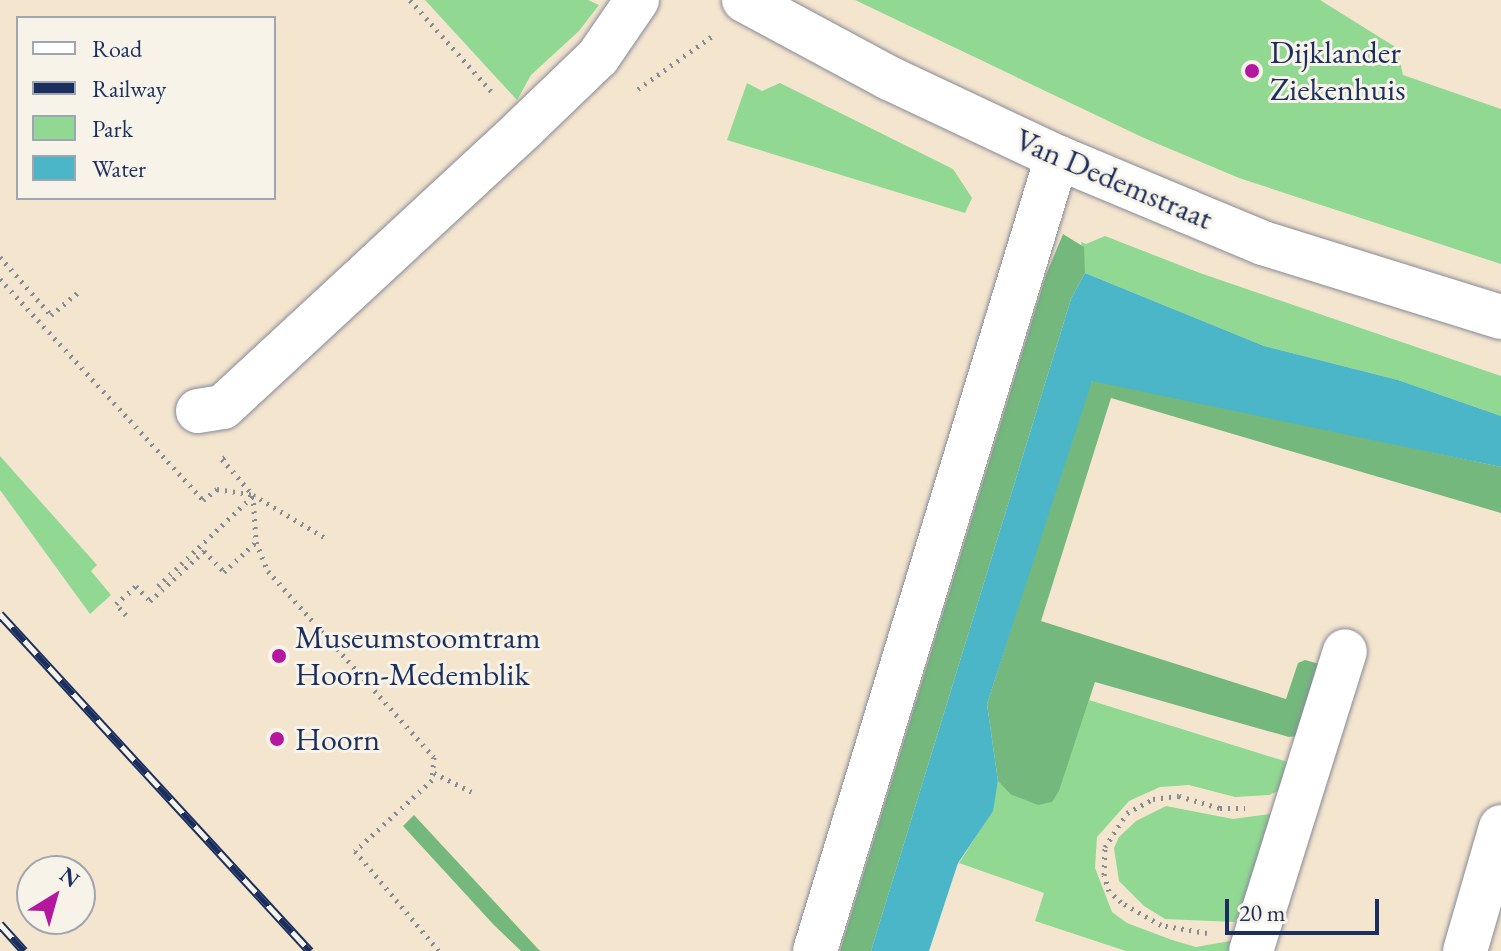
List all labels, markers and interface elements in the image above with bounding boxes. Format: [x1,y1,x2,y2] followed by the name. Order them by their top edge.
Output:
[16,16,276,200] legend
[92,33,142,64] text: Road
[1270,34,1406,109] place label: Dijklander Ziekenhuis
[1241,60,1263,82] marker: Dijklander Ziekenhuis
[92,73,166,104] text: Railway
[92,113,133,144] text: Park
[1009,120,1219,238] street label: Van Dedemstraat
[92,153,146,184] text: Water
[295,619,541,694] place label: Museumstoomtram Hoorn-Medemblik
[270,647,288,665] marker: Museumstoomtram Hoorn-Medemblik
[295,720,380,758] place label: Hoorn
[266,728,288,750] marker: Hoorn
[16,855,96,935] north arrow
[54,860,85,894] text: N
[1229,883,1383,933] scale bar
[1239,897,1286,928] text: 20 m

